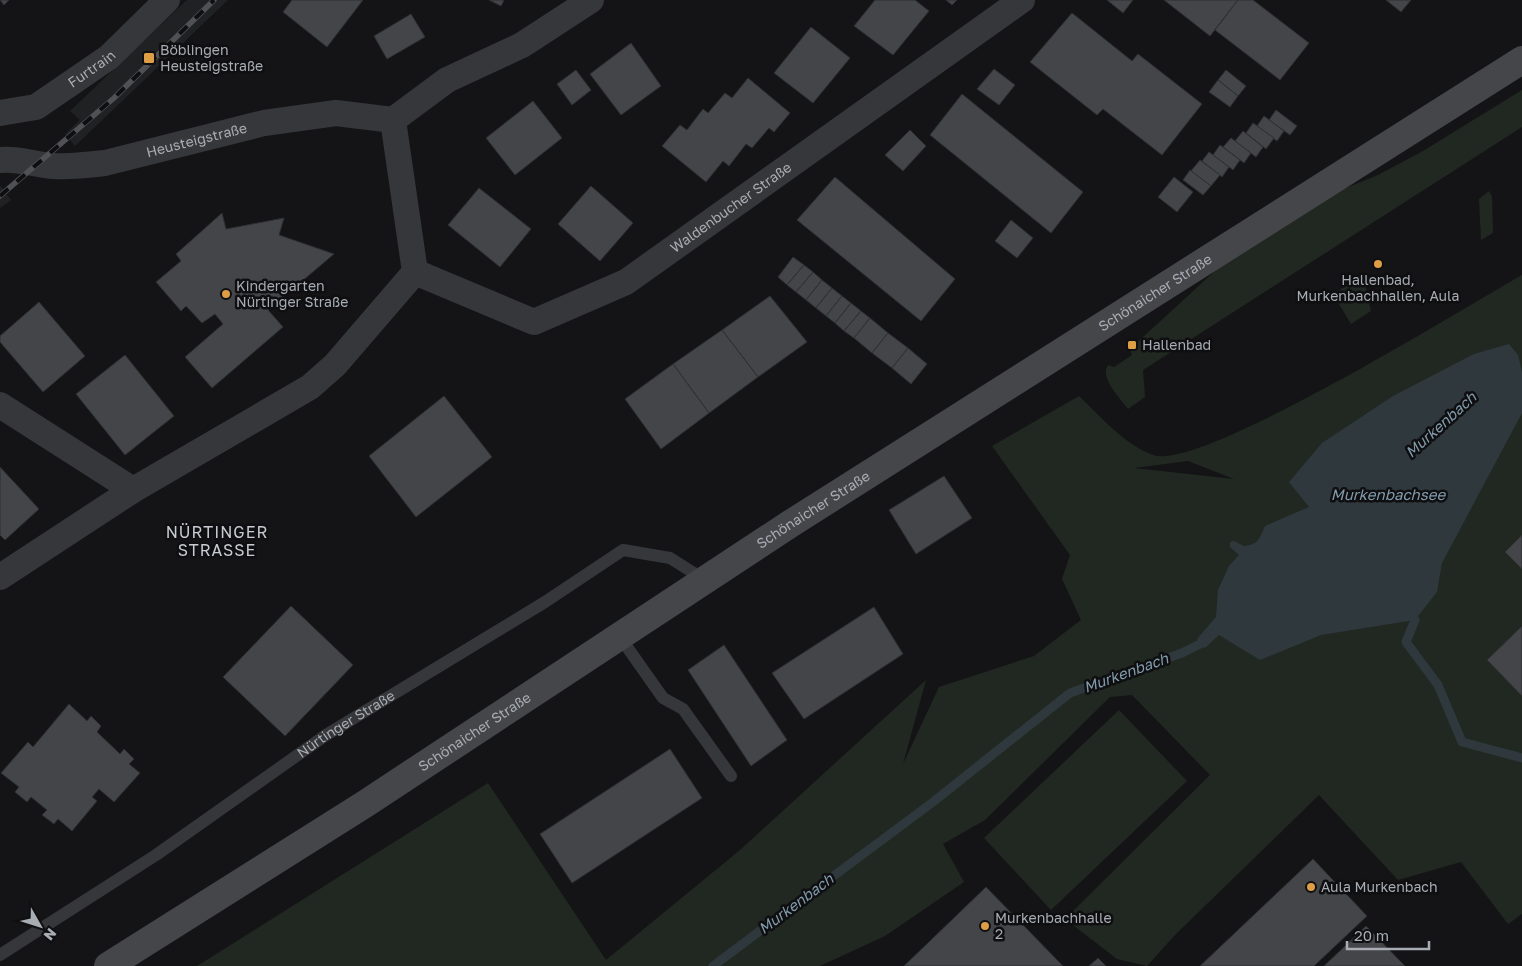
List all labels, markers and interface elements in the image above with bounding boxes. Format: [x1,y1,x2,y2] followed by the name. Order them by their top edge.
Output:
[160,41,263,74] place label: Böblingen Heusteigstraße
[64,46,119,91] street label: Furtrain
[142,51,156,65] marker: Böblingen Heusteigstraße
[144,119,249,160] street label: Heusteigstraße
[667,158,794,256] street label: Waldenbucher Straße
[1095,250,1215,334] street label: Schönaicher Straße
[1372,258,1384,270] marker: Hallenbad, Murkenbachhallen, Aula
[1297,271,1459,304] place label: Hallenbad, Murkenbachhallen, Aula
[236,277,348,310] place label: Kindergarten Nürtinger Straße
[220,288,232,300] marker: Kindergarten Nürtinger Straße
[1142,336,1211,353] place label: Hallenbad
[1126,339,1138,351] marker: Hallenbad
[1401,387,1480,461] water label: Murkenbach
[753,467,873,552] street label: Schönaicher Straße
[1331,485,1446,503] water label: Murkenbachsee
[166,522,268,560] district label: NÜRTINGER STRASSE
[1081,648,1171,696] water label: Murkenbach
[293,686,398,761] street label: Nürtinger Straße
[415,688,534,775] street label: Schönaicher Straße
[754,869,837,937] water label: Murkenbach
[1321,878,1438,895] place label: Aula Murkenbach
[1305,881,1317,893] marker: Aula Murkenbach
[15,901,65,951] north arrow
[995,909,1112,942] place label: Murkenbachhalle 2
[1347,918,1430,950] scale bar
[979,920,991,932] marker: Murkenbachhalle 2
[41,925,60,944] text: N
[1354,926,1389,944] text: 20 m

